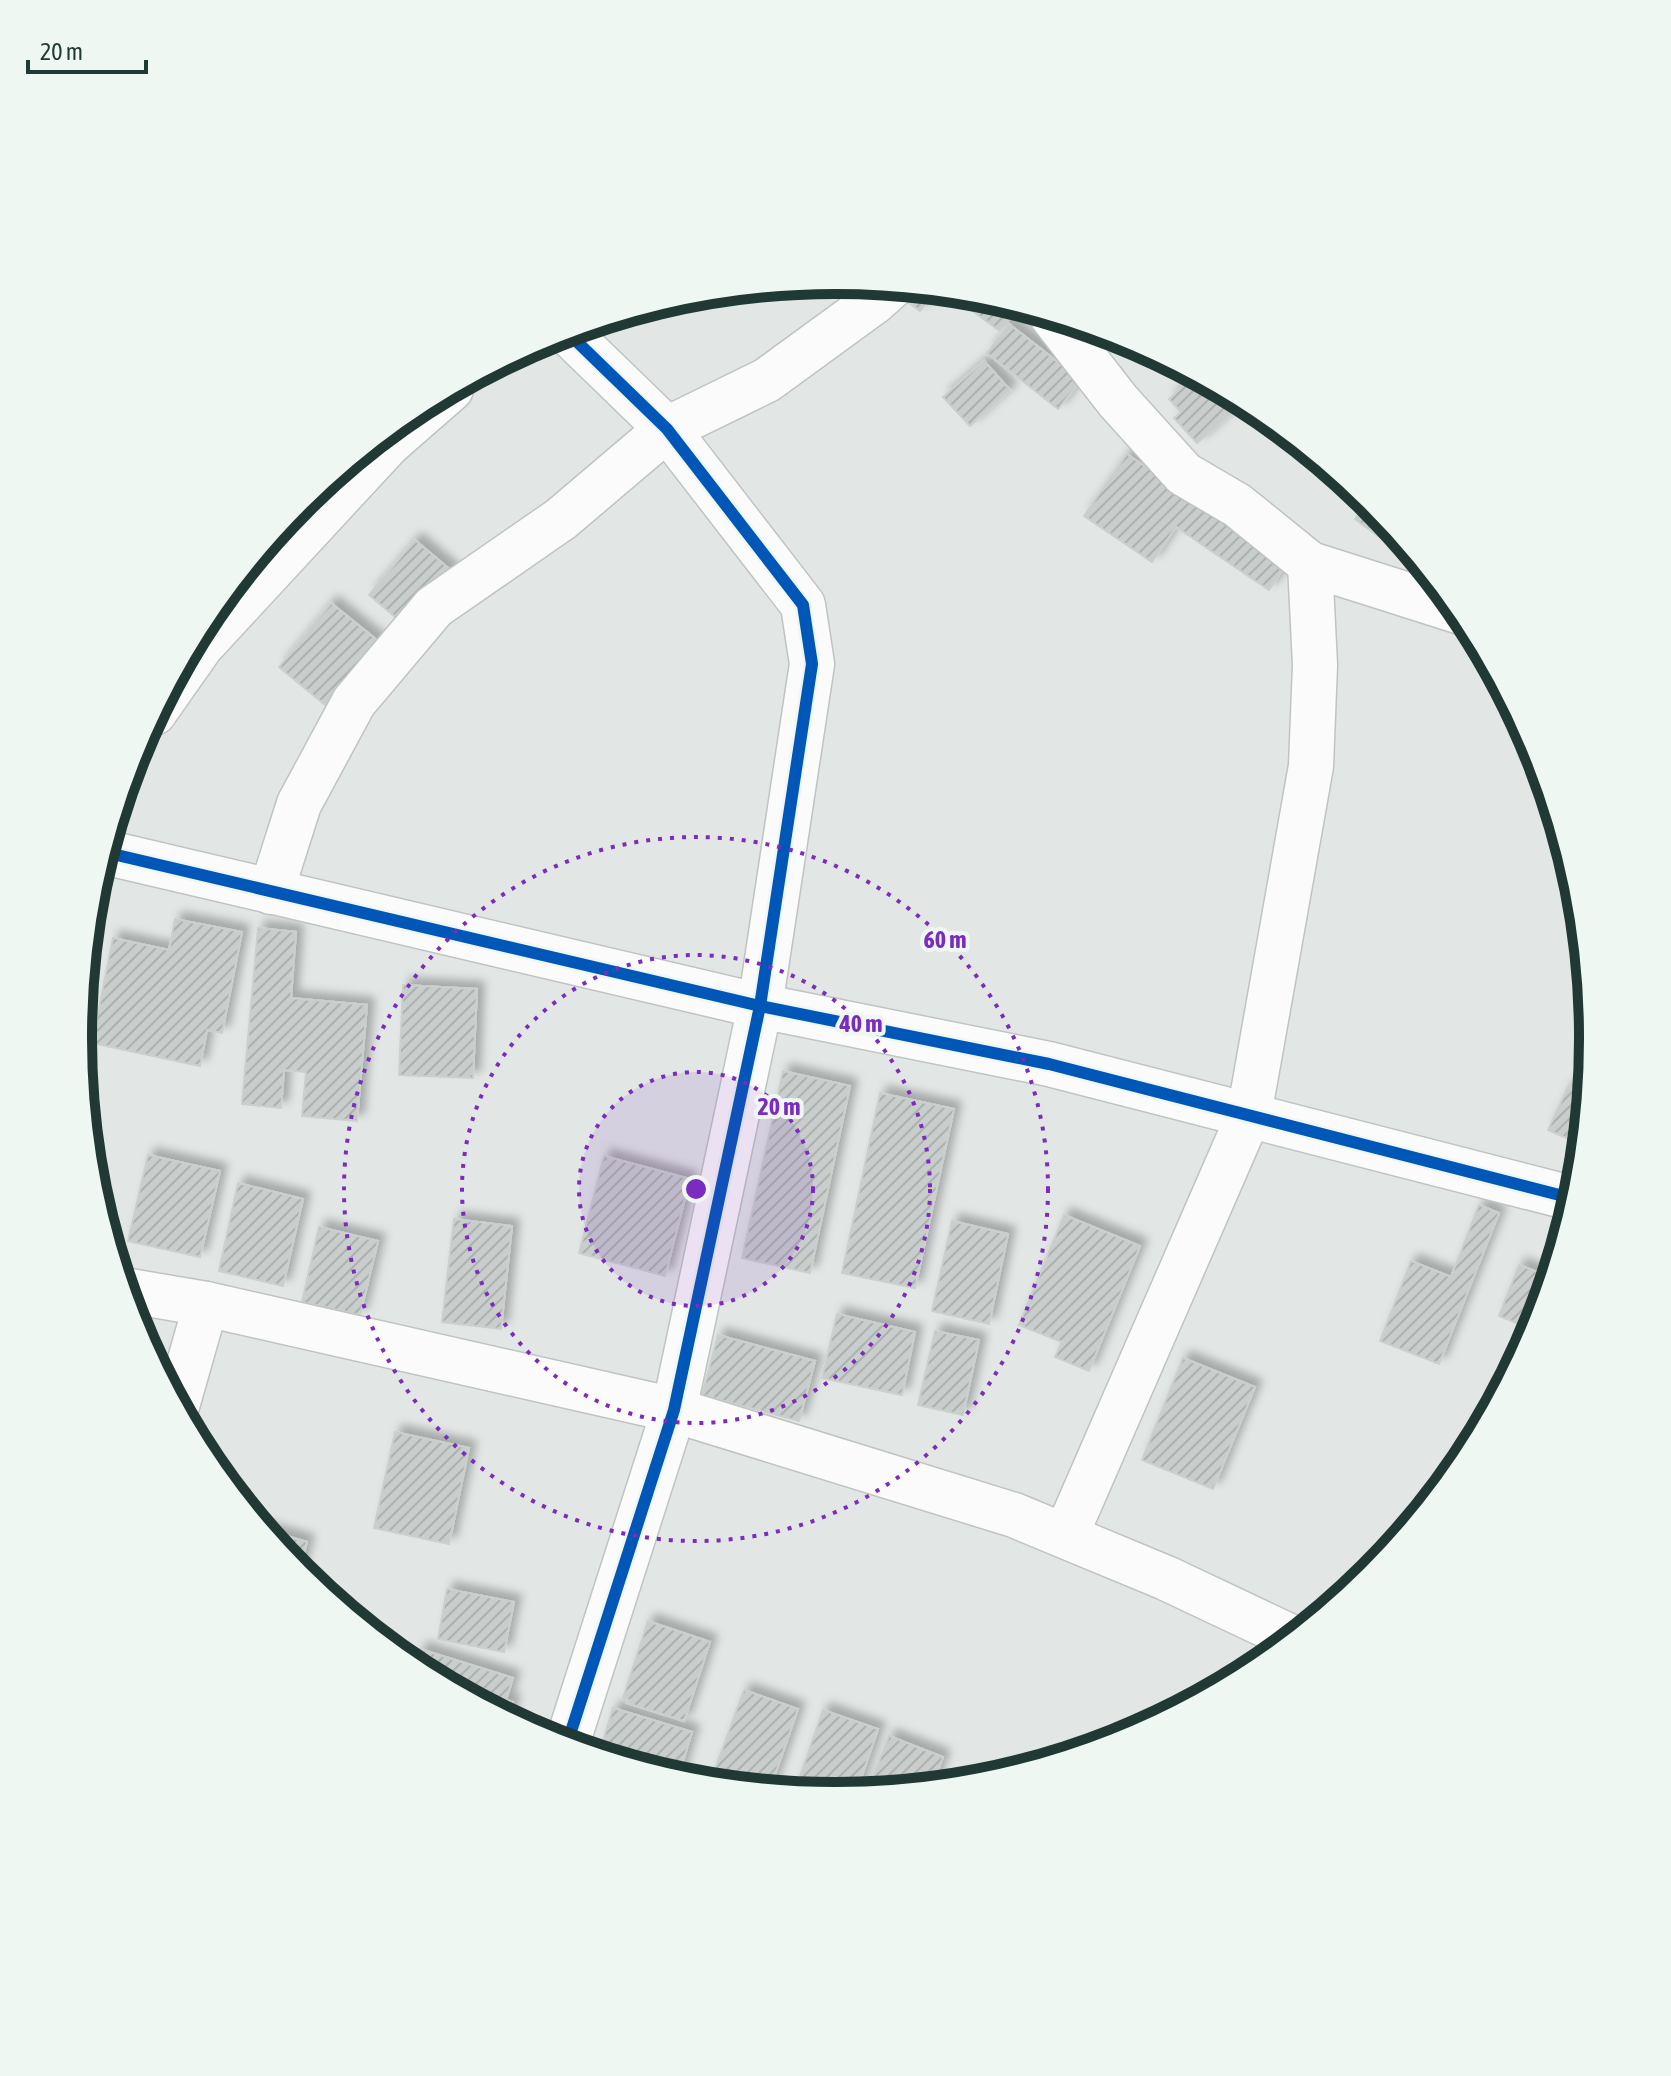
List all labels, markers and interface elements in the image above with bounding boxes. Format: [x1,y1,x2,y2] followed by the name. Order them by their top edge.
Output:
[28,24,146,74] scale bar
[40,38,83,65] text: 20 m
[923,926,967,953] text: 60 m
[838,1010,883,1037] text: 40 m
[757,1093,801,1120] text: 20 m
[682,1175,710,1203] centre of rings

